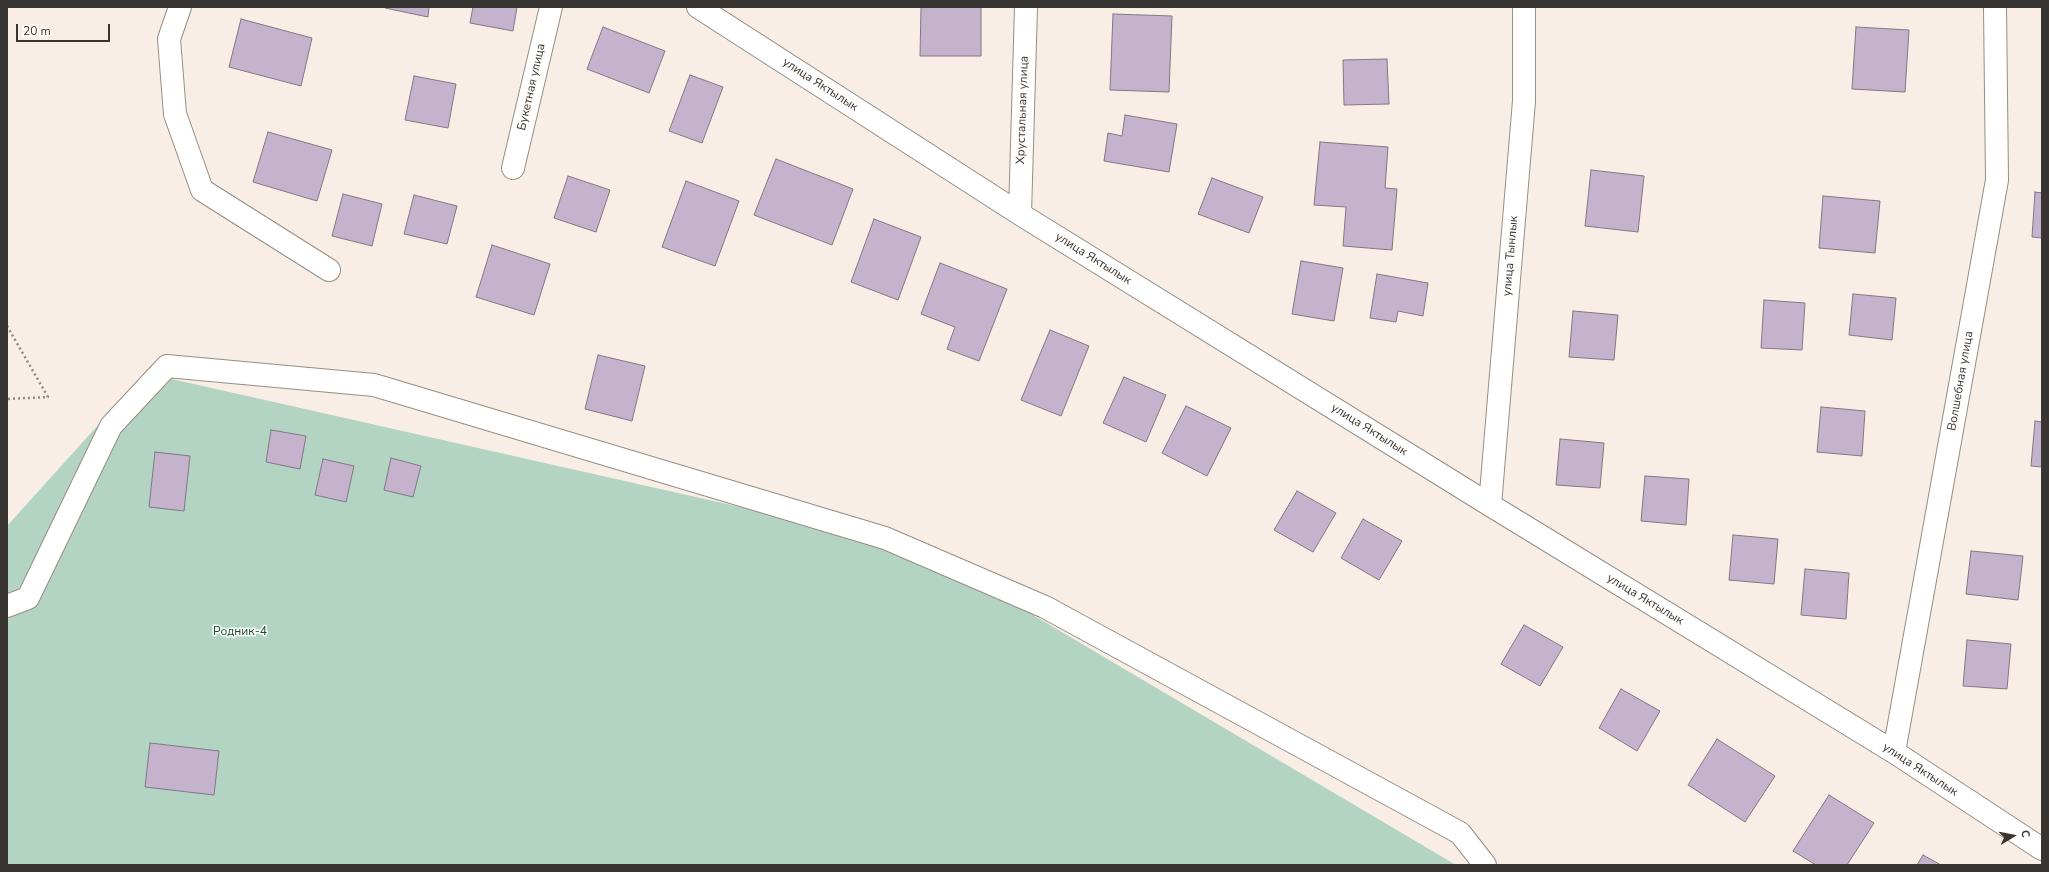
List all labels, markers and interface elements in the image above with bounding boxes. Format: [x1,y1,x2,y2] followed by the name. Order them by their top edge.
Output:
[18,16,112,42] scale bar
[23,23,51,39] text: 20 m
[515,42,549,132] street label: Букетная улица
[780,55,860,115] street label: улица Яктылык
[1014,56,1032,164] street label: Хрустальная улица
[1500,215,1522,297] street label: улица Тынлык
[1052,230,1134,288] street label: улица Яктылык
[1945,330,1977,432] street label: Волшебная улица
[1328,401,1410,459] street label: улица Яктылык
[1604,571,1686,629] street label: улица Яктылык
[213,625,267,639] park label: Родник-4
[1880,740,1960,800] street label: улица Яктылык
[1993,816,2033,856] north arrow
[2017,829,2033,839] text: С

